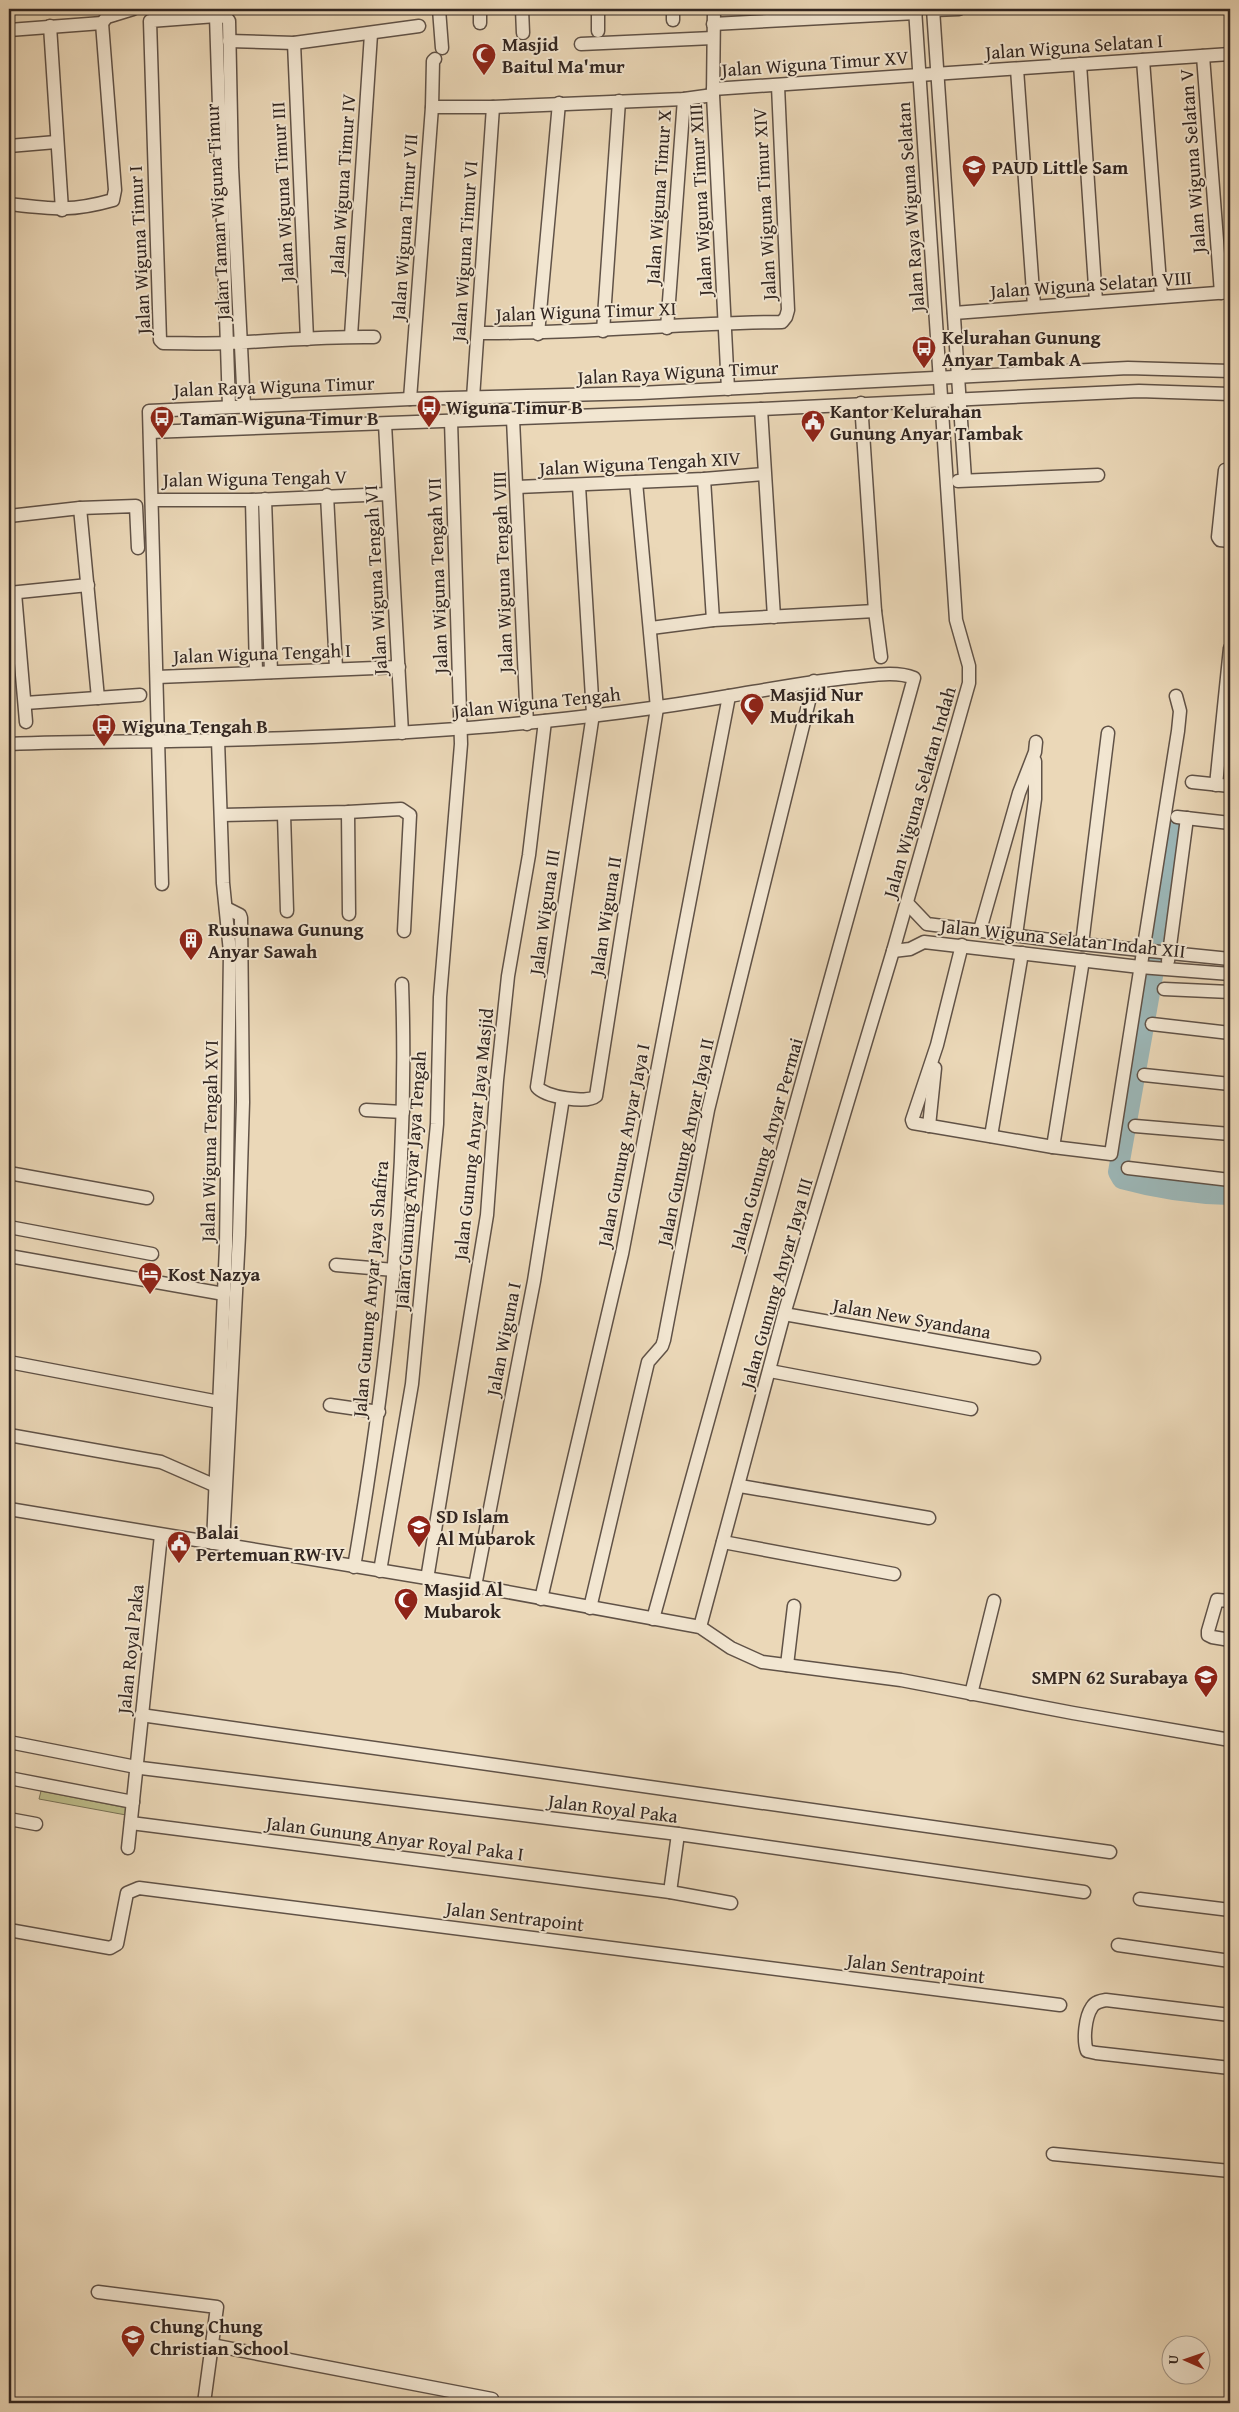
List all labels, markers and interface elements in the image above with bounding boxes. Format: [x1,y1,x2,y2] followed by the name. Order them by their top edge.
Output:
[982,26,1164,66] street label: Jalan Wiguna Selatan I
[502,30,625,80] place label: Masjid Baitul Ma'mur
[471,42,497,76] mosque icon: Masjid Baitul Ma'mur
[719,42,910,84] street label: Jalan Wiguna Timur XV
[1172,67,1213,256] street label: Jalan Wiguna Selatan V
[322,92,362,277] street label: Jalan Wiguna Timur IV
[263,101,301,285] street label: Jalan Wiguna Timur III
[889,101,931,315] street label: Jalan Raya Wiguna Selatan
[197,103,237,323] street label: Jalan Taman Wiguna Timur
[681,103,719,299] street label: Jalan Wiguna Timur XIII
[745,106,783,303] street label: Jalan Wiguna Timur XIV
[638,109,678,287] street label: Jalan Wiguna Timur X
[383,133,425,323] street label: Jalan Wiguna Timur VII
[992,153,1129,181] place label: PAUD Little Sam
[961,154,987,188] school or university icon: PAUD Little Sam
[444,159,484,344] street label: Jalan Wiguna Timur VI
[121,165,158,337] street label: Jalan Wiguna Timur I
[987,263,1193,305] street label: Jalan Wiguna Selatan VIII
[493,294,677,328] street label: Jalan Wiguna Timur XI
[942,323,1102,373] place label: Kelurahan Gunung Anyar Tambak A
[911,335,937,369] bus stop icon: Kelurahan Gunung Anyar Tambak A
[575,353,779,391] street label: Jalan Raya Wiguna Timur
[171,368,375,404] street label: Jalan Raya Wiguna Timur
[446,393,583,421] place label: Wiguna Timur B
[416,394,442,428] bus stop icon: Wiguna Timur B
[830,397,1023,447] place label: Kantor Kelurahan Gunung Anyar Tambak
[180,404,379,432] place label: Taman Wiguna Timur B
[149,405,175,439] bus stop icon: Taman Wiguna Timur B
[800,409,826,443] public building icon: Kantor Kelurahan Gunung Anyar Tambak
[536,444,742,482] street label: Jalan Wiguna Tengah XIV
[161,462,348,494] street label: Jalan Wiguna Tengah V
[484,470,520,675] street label: Jalan Wiguna Tengah VIII
[420,477,454,676] street label: Jalan Wiguna Tengah VII
[356,484,394,678] street label: Jalan Wiguna Tengah VI
[171,636,351,670] street label: Jalan Wiguna Tengah I
[450,679,622,725] street label: Jalan Wiguna Tengah
[770,680,863,730] place label: Masjid Nur Mudrikah
[875,683,963,903] street label: Jalan Wiguna Selatan Indah
[739,692,765,726] mosque icon: Masjid Nur Mudrikah
[122,712,268,740] place label: Wiguna Tengah B
[91,713,117,747] bus stop icon: Wiguna Tengah B
[521,847,567,979] street label: Jalan Wiguna III
[581,854,628,980] street label: Jalan Wiguna II
[937,911,1187,965] street label: Jalan Wiguna Selatan Indah XII
[208,915,365,965] place label: Rusunawa Gunung Anyar Sawah
[178,927,204,961] building icon: Rusunawa Gunung Anyar Sawah
[446,1006,500,1263] street label: Jalan Gunung Anyar Jaya Masjid
[722,1034,810,1256] street label: Jalan Gunung Anyar Permai
[649,1035,721,1251] street label: Jalan Gunung Anyar Jaya II
[193,1040,225,1244] street label: Jalan Wiguna Tengah XVI
[589,1041,656,1251] street label: Jalan Gunung Anyar Jaya I
[387,1049,433,1312] street label: Jalan Gunung Anyar Jaya Tengah
[345,1159,395,1420] street label: Jalan Gunung Anyar Jaya Shafira
[732,1174,820,1394] street label: Jalan Gunung Anyar Jaya III
[168,1260,261,1288] place label: Kost Nazya
[137,1261,163,1295] hotel icon: Kost Nazya
[478,1280,528,1400] street label: Jalan Wiguna I
[829,1290,993,1346] street label: Jalan New Syandana
[436,1502,535,1552] place label: SD Islam Al Mubarok
[406,1514,432,1548] school or university icon: SD Islam Al Mubarok
[196,1518,345,1568] place label: Balai Pertemuan RW IV
[166,1530,192,1564] public building icon: Balai Pertemuan RW IV
[424,1575,503,1625] place label: Masjid Al Mubarok
[109,1583,151,1717] street label: Jalan Royal Paka
[393,1587,419,1621] mosque icon: Masjid Al Mubarok
[1031,1663,1188,1691] place label: SMPN 62 Surabaya
[1193,1664,1219,1698] school or university icon: SMPN 62 Surabaya
[545,1786,679,1830] street label: Jalan Royal Paka
[263,1808,526,1868] street label: Jalan Gunung Anyar Royal Paka I
[442,1893,586,1938] street label: Jalan Sentrapoint
[843,1945,987,1990] street label: Jalan Sentrapoint
[150,2312,289,2362] place label: Chung Chung Christian School
[120,2324,146,2358] school or university icon: Chung Chung Christian School
[1162,2334,1212,2384] north arrow
[1163,2354,1183,2365] text: U

